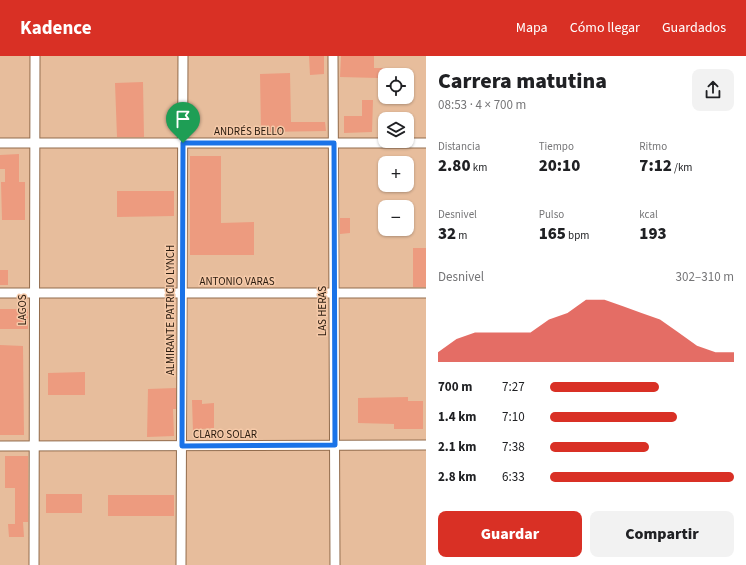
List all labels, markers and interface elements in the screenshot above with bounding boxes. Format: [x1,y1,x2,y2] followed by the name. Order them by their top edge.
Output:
[20,15,92,42] text: Kadence
[516,18,548,38] text: Mapa
[570,18,640,38] text: Cómo llegar
[662,18,726,38] text: Guardados
[438,65,607,97] text: Carrera matutina
[378,68,414,236] map controls
[378,68,414,104] button: locate
[692,69,734,111] button: share
[438,96,526,114] text: 08:53 · 4 × 700 m
[166,102,200,143] pin
[172,108,194,130] icon: arrive
[378,112,414,148] button: layers
[214,124,284,139] street label: ANDRÉS BELLO
[438,139,480,154] text: Distancia
[539,139,574,154] text: Tiempo
[639,139,667,154] text: Ritmo
[438,154,471,178] text: 2.80
[539,154,580,178] text: 20:10
[639,154,672,178] text: 7:12
[378,156,414,192] button: +
[471,160,487,175] text: km
[672,160,692,175] text: /km
[378,200,414,236] button: −
[438,207,477,222] text: Desnivel
[539,207,564,222] text: Pulso
[639,207,658,222] text: kcal
[438,222,456,246] text: 32
[539,222,566,246] text: 165
[639,222,667,246] text: 193
[456,228,467,243] text: m
[566,228,589,243] text: bpm
[163,245,178,375] street label: ALMIRANTE PATRICIO LYNCH
[438,268,484,286] text: Desnivel
[676,268,734,286] text: 302–310 m
[199,274,275,289] street label: ANTONIO VARAS
[315,286,330,336] street label: LAS HERAS
[15,294,30,326] street label: LAGOS
[438,378,472,396] text: 700 m
[502,378,525,396] text: 7:27
[438,408,477,426] text: 1.4 km
[502,408,525,426] text: 7:10
[193,427,257,442] street label: CLARO SOLAR
[438,438,477,456] text: 2.1 km
[502,438,525,456] text: 7:38
[438,468,477,486] text: 2.8 km
[502,468,525,486] text: 6:33
[438,511,582,557] button: Guardar
[590,511,734,557] button: Compartir

